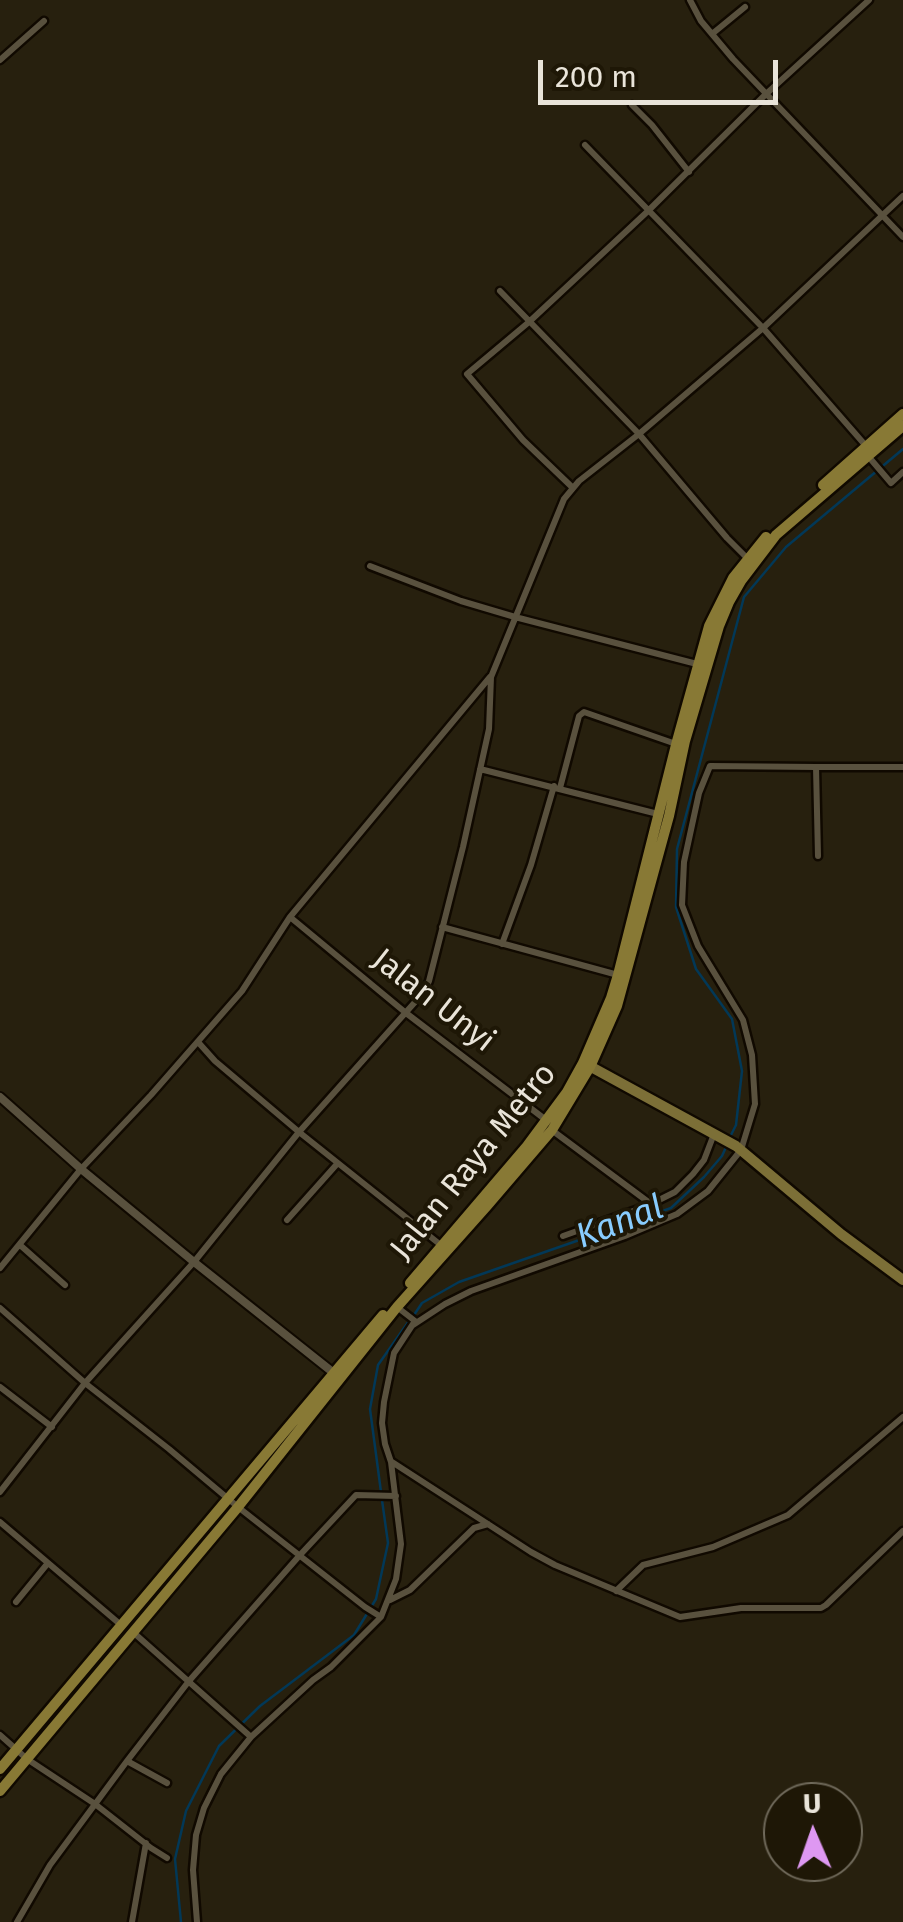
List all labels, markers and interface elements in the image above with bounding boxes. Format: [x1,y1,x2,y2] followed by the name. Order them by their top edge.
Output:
[543,40,783,102] scale bar
[555,59,637,95] text: 200 m
[364,941,502,1061] street label: Jalan Unyi
[383,1056,565,1268] street label: Jalan Raya Metro
[570,1187,670,1259] water label: Kanal
[763,1782,863,1882] north arrow
[802,1787,822,1820] text: U

